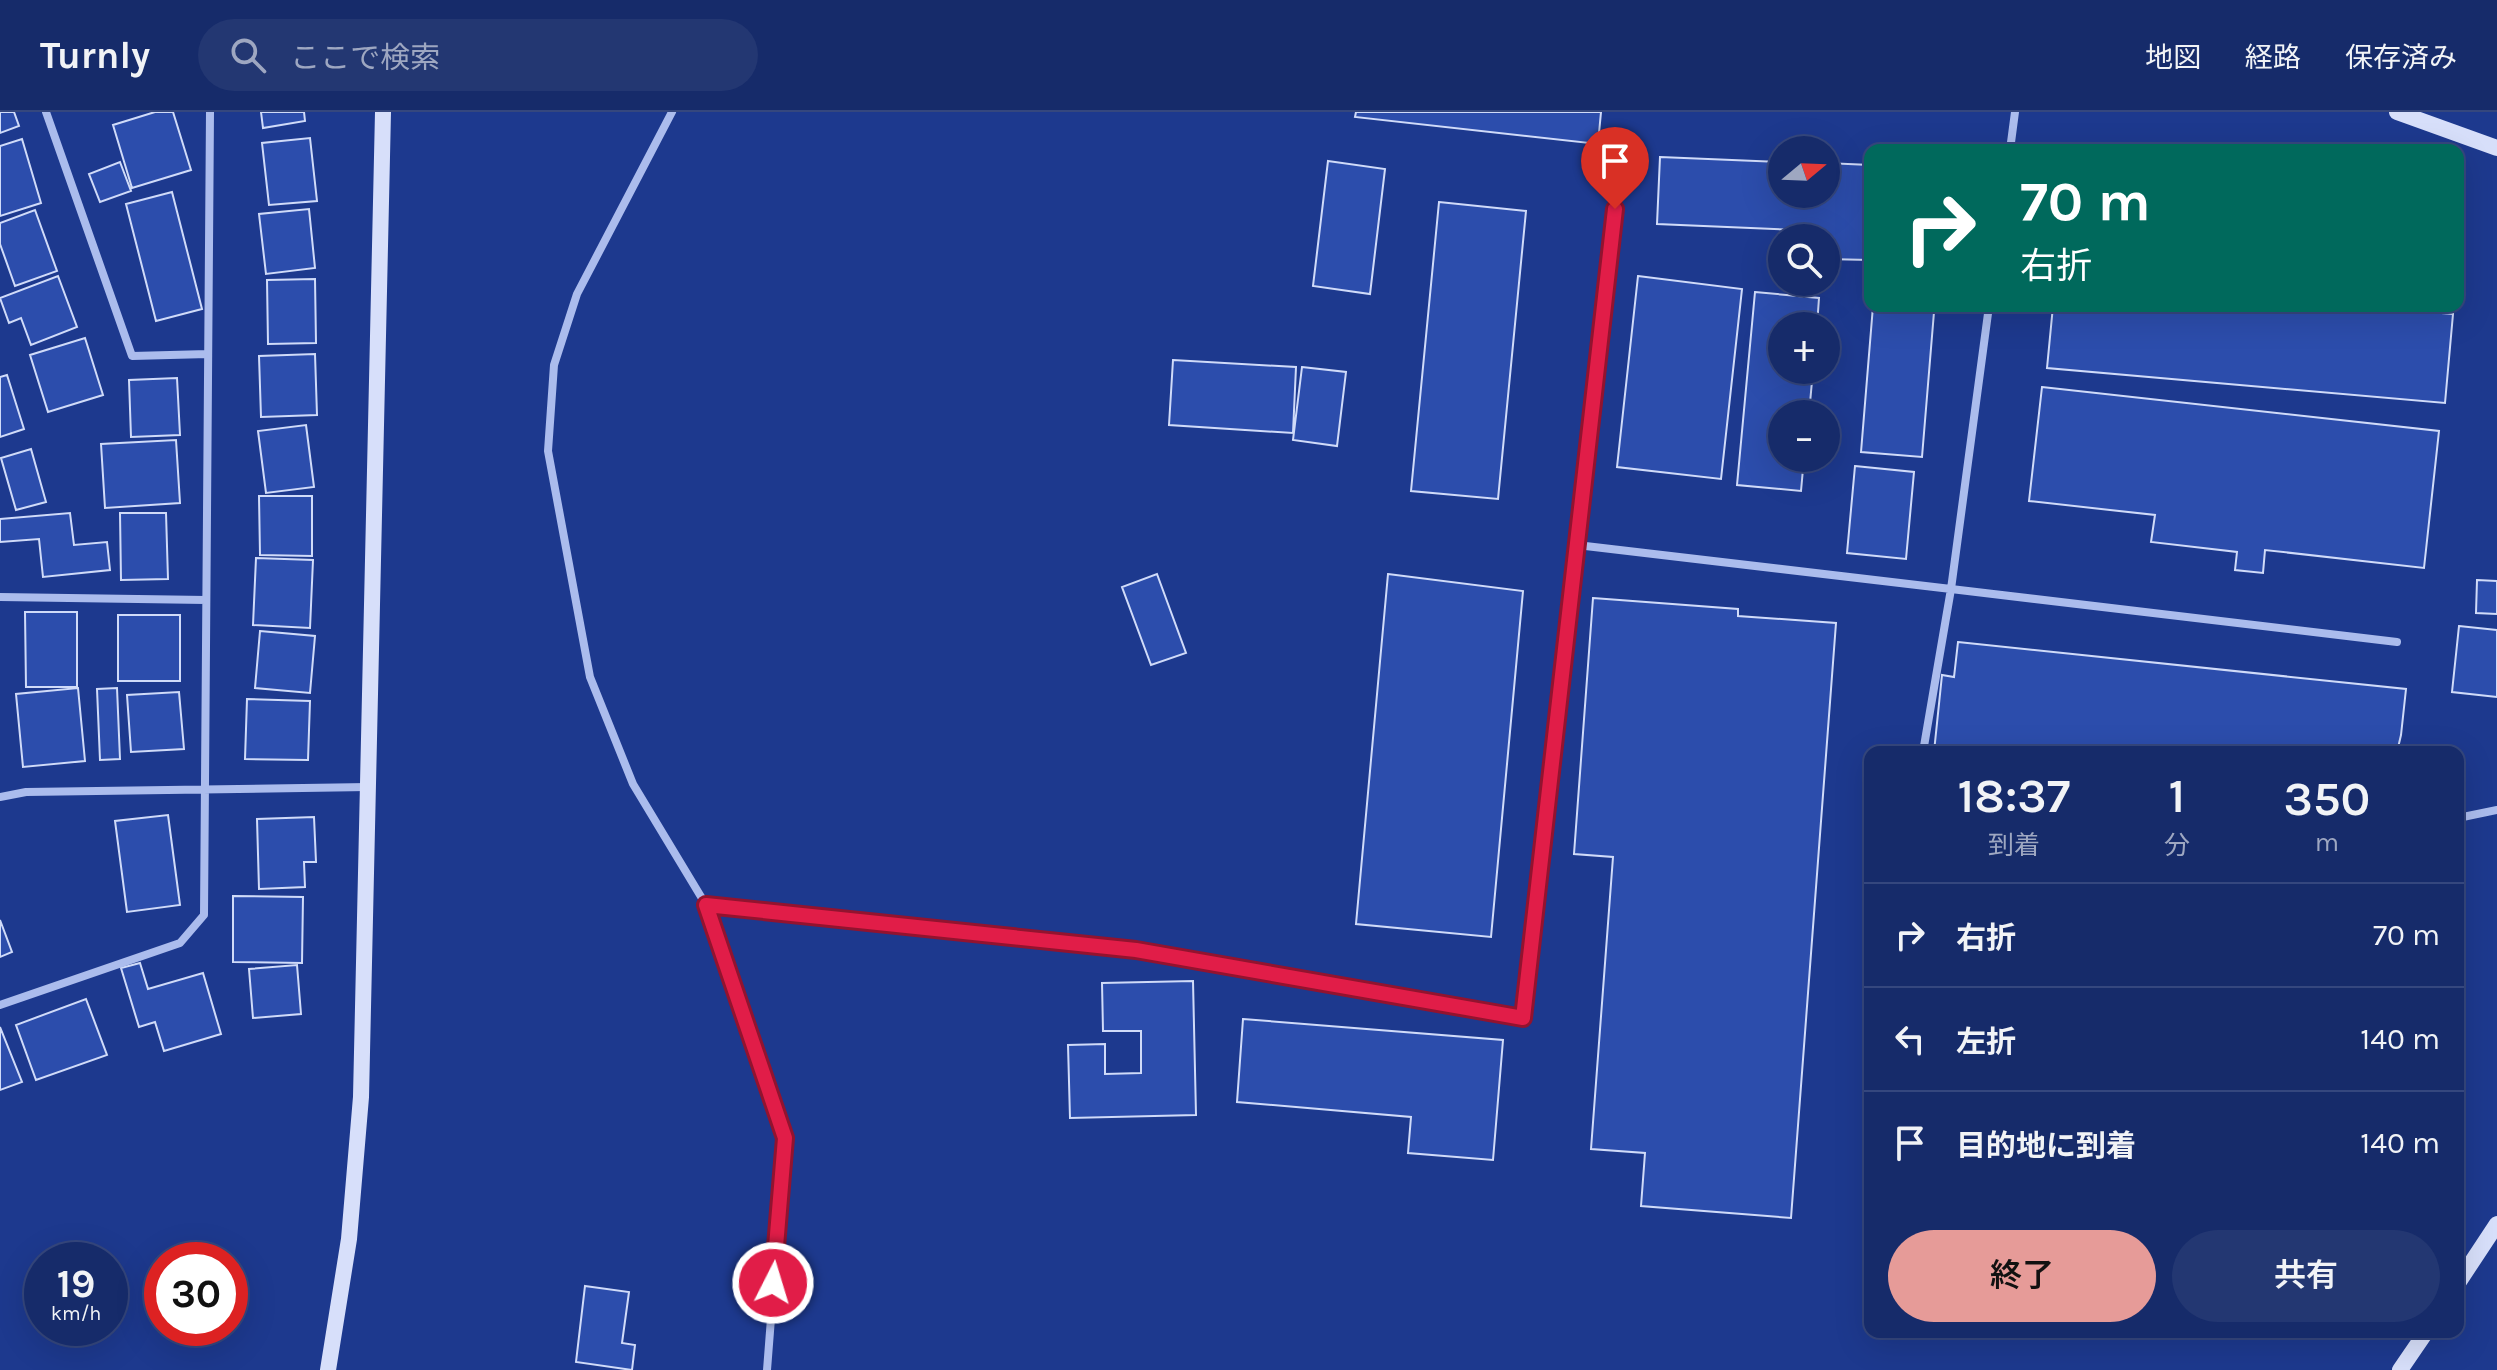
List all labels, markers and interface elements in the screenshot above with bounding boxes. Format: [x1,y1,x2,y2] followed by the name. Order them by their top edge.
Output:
[198,19,758,91] search box
[40,33,150,78] text: Turnly
[226,33,270,77] icon: search
[290,40,440,76] text: ここで検索
[2145,41,2201,74] text: 地図
[2245,41,2301,74] text: 経路
[2345,41,2457,74] text: 保存済み
[1581,127,1649,209] pin
[1768,136,1840,208] north arrow
[1768,136,1840,472] map controls
[1593,139,1637,183] icon: arrive
[2020,169,2151,234] text: 70 m
[1888,176,1992,280] icon: right
[1768,224,1840,296] button: search
[2020,245,2092,287] text: 右折
[1768,312,1840,384] button: +
[1768,400,1840,472] button: −
[1958,768,2070,824] text: 18:37
[2168,768,2185,824] text: 1
[2283,771,2370,827] text: 350
[2315,827,2339,858] text: m
[1988,830,2040,861] text: 到着
[2164,830,2190,861] text: 分
[1888,913,1932,957] icon: right
[2373,917,2440,953] text: 70 m
[1956,920,2016,956] text: 右折
[1888,1017,1932,1061] icon: left
[2360,1021,2440,1057] text: 140 m
[1956,1024,2016,1060] text: 左折
[1888,1121,1932,1165] icon: arrive
[2360,1125,2440,1161] text: 140 m
[1956,1128,2136,1164] text: 目的地に到着
[1888,1230,2156,1322] button: 終了
[2172,1230,2440,1322] button: 共有
[731,1241,815,1325] position arrow
[144,1242,248,1346] speed limit sign: 30
[57,1260,95,1307] text: 19
[51,1302,101,1325] text: km/h

